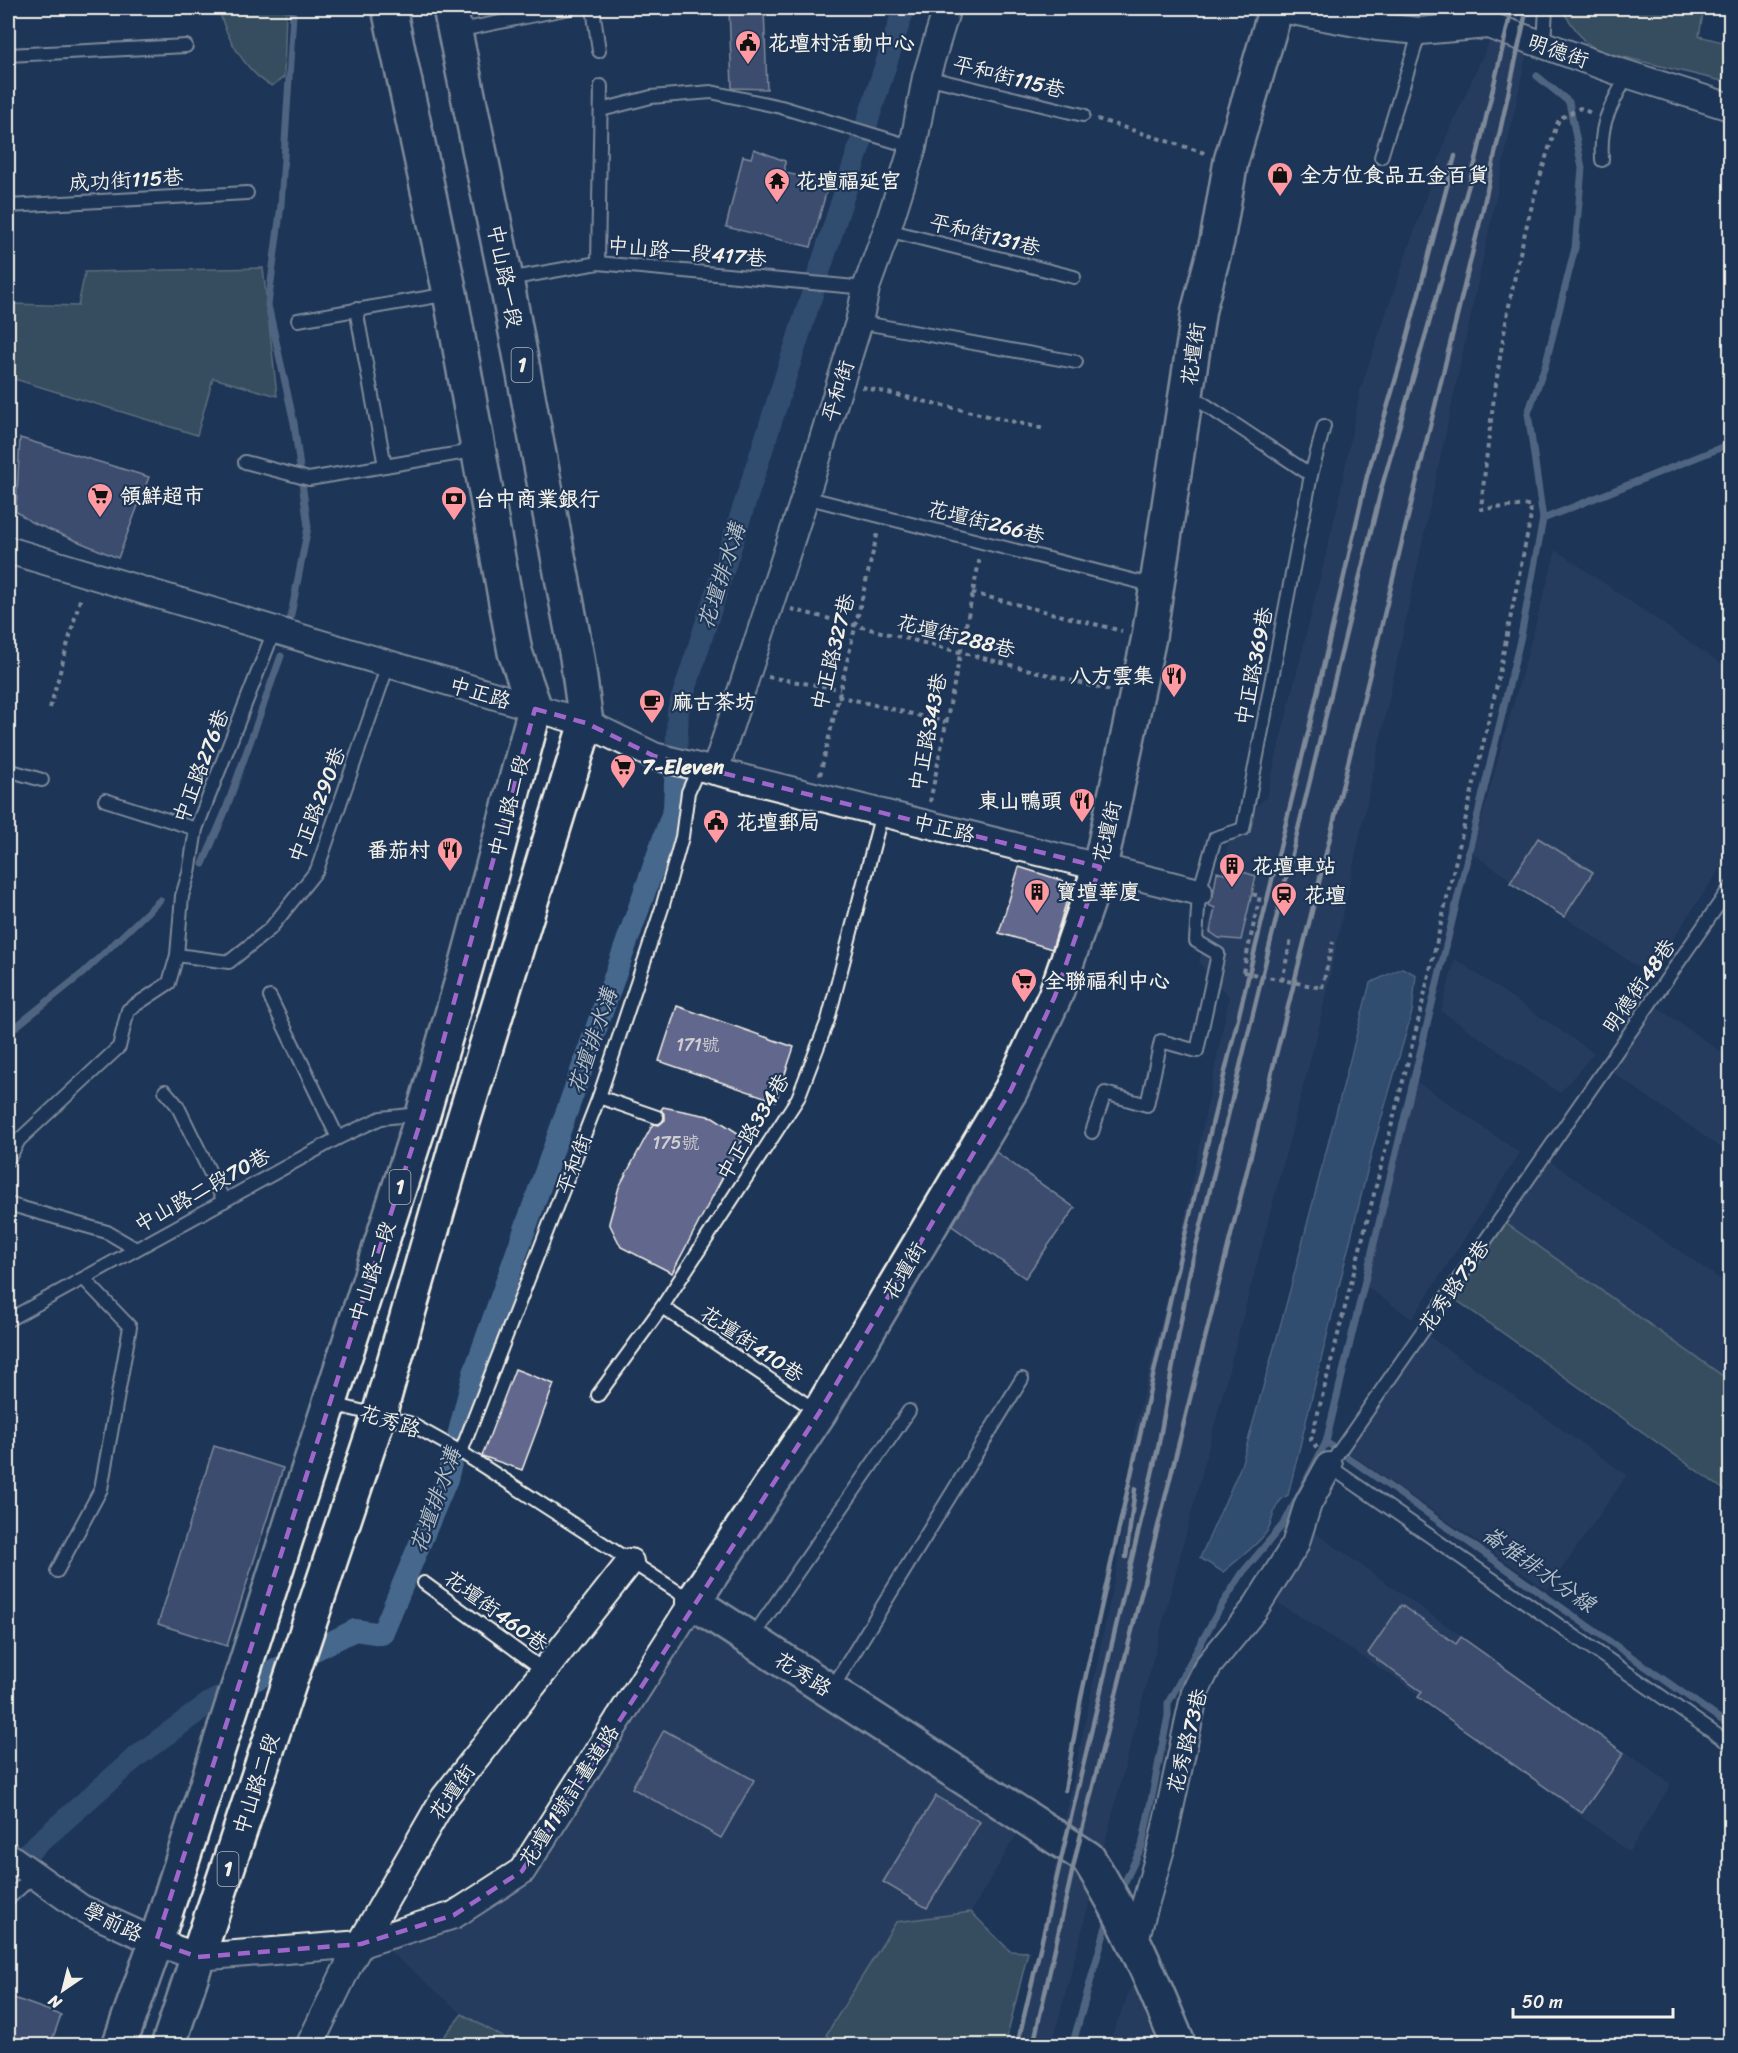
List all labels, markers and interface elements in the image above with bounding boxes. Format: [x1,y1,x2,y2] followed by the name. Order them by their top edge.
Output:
[1522,23,1594,79] street label: 明德街
[768,24,915,62] place label: 花壇村活動中心
[733,28,763,66] public building icon: 花壇村活動中心
[949,45,1069,109] street label: 平和街115巷
[1300,156,1489,194] place label: 全方位食品五金百貨
[68,158,184,202] street label: 成功街115巷
[1265,160,1295,198] shop icon: 全方位食品五金百貨
[796,162,901,200] place label: 花壇福延宮
[762,166,792,204] temple icon: 花壇福延宮
[925,203,1045,267] street label: 平和街131巷
[476,221,534,331] street label: 中山路一段
[606,226,768,278] street label: 中山路一段417巷
[1170,320,1216,388] street label: 花壇街
[512,348,532,382] road number: 1
[811,355,865,427] street label: 平和街
[120,477,204,515] place label: 領鮮超市
[474,480,600,518] place label: 台中商業銀行
[85,481,115,519] supermarket icon: 領鮮超市
[439,484,469,522] bank icon: 台中商業銀行
[923,489,1049,555] street label: 花壇街266巷
[685,516,757,634] water label: 花壇排水溝
[800,589,866,715] street label: 中正路327巷
[892,603,1020,669] street label: 花壇街288巷
[1224,603,1284,729] street label: 中正路369巷
[1070,657,1154,695] place label: 八方雲集
[1159,661,1189,699] restaurant icon: 八方雲集
[444,666,516,720] street label: 中正路
[898,669,958,795] street label: 中正路343巷
[672,683,756,721] place label: 麻古茶坊
[637,687,667,725] cafe icon: 麻古茶坊
[162,703,240,829] street label: 中正路276巷
[277,741,357,869] street label: 中正路290巷
[642,748,725,786] place label: 7-Eleven
[477,750,541,862] street label: 中山路二段
[608,752,638,790] supermarket icon: 7-Eleven
[978,782,1062,820] place label: 東山鴨頭
[1067,786,1097,824] restaurant icon: 東山鴨頭
[1081,797,1133,867] street label: 花壇街
[909,802,979,854] street label: 中正路
[736,803,820,841] place label: 花壇郵局
[701,807,731,845] public building icon: 花壇郵局
[367,831,430,869] place label: 番茄村
[435,835,465,873] restaurant icon: 番茄村
[1252,847,1336,885] place label: 花壇車站
[1217,851,1247,889] building icon: 花壇車站
[1056,873,1140,911] place label: 寶壇華廈
[1304,876,1346,914] place label: 花壇
[1022,877,1052,915] building icon: 寶壇華廈
[1269,880,1299,918] station icon: 花壇
[1592,930,1686,1042] street label: 明德街48巷
[1044,962,1170,1000] place label: 全聯福利中心
[1009,966,1039,1004] supermarket icon: 全聯福利中心
[556,981,629,1099] water label: 花壇排水溝
[676,1029,720,1061] house number: 171號
[706,1066,800,1188] street label: 中正路334巷
[653,1127,700,1159] house number: 175號
[545,1128,603,1200] street label: 平和街
[127,1137,277,1243] street label: 中山路二段70巷
[390,1170,410,1204] road number: 1
[338,1216,406,1328] street label: 中山路二段
[1408,1231,1500,1341] street label: 花秀路73巷
[871,1234,937,1308] street label: 花壇街
[692,1295,812,1393] street label: 花壇街410巷
[354,1393,426,1449] street label: 花秀路
[398,1440,473,1558] water label: 花壇排水溝
[1474,1515,1605,1623] water label: 崙雅排水分線
[435,1560,557,1662] street label: 花壇街460巷
[766,1641,840,1707] street label: 花秀路
[1156,1684,1218,1798] street label: 花秀路73巷
[508,1716,630,1876] street label: 花壇11號計畫道路
[222,1728,290,1840] street label: 中山路二段
[418,1755,486,1829] street label: 花壇街
[218,1852,238,1886] road number: 1
[76,1891,150,1953] street label: 學前路
[33,1960,93,2020] north arrow
[1513,1981,1674,2019] scale bar
[41,1986,68,2018] text: N
[1522,1986,1563,2018] text: 50 m

